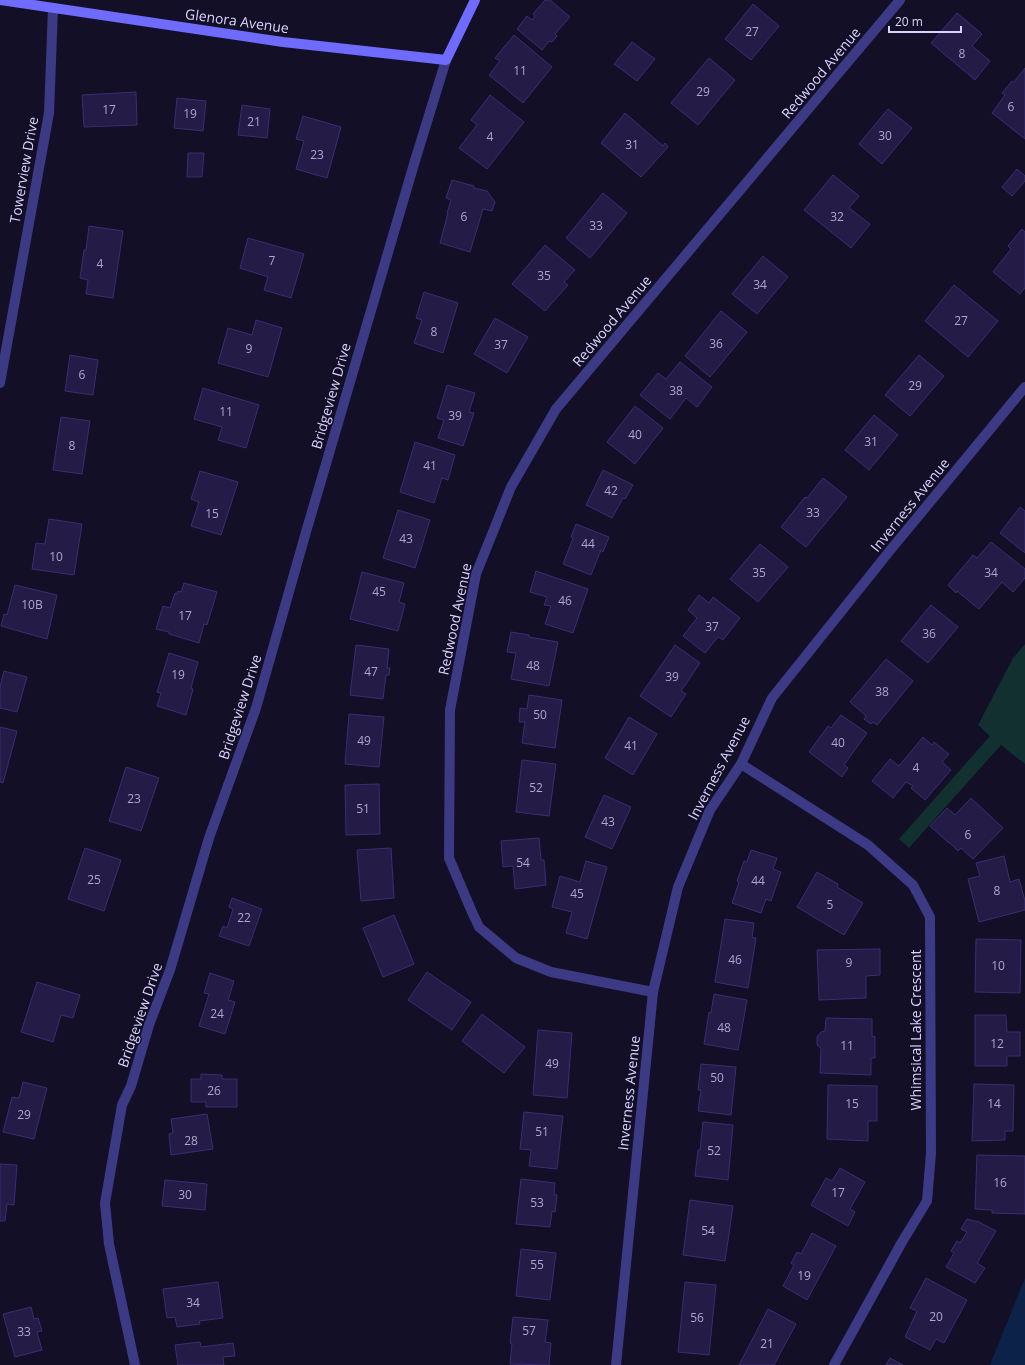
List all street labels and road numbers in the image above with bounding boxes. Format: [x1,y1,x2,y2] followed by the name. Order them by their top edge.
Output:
[184,4,290,37] street label: Glenora Avenue
[777,23,865,122] street label: Redwood Avenue
[5,115,42,225] street label: Towerview Drive
[568,271,656,370] street label: Redwood Avenue
[306,341,355,451] street label: Bridgeview Drive
[866,454,953,555] street label: Inverness Avenue
[433,561,476,676] street label: Redwood Avenue
[214,652,266,762] street label: Bridgeview Drive
[683,712,754,823] street label: Inverness Avenue
[906,949,925,1111] street label: Whimsical Lake Crescent
[113,960,166,1070] street label: Bridgeview Drive
[613,1035,644,1151] street label: Inverness Avenue

